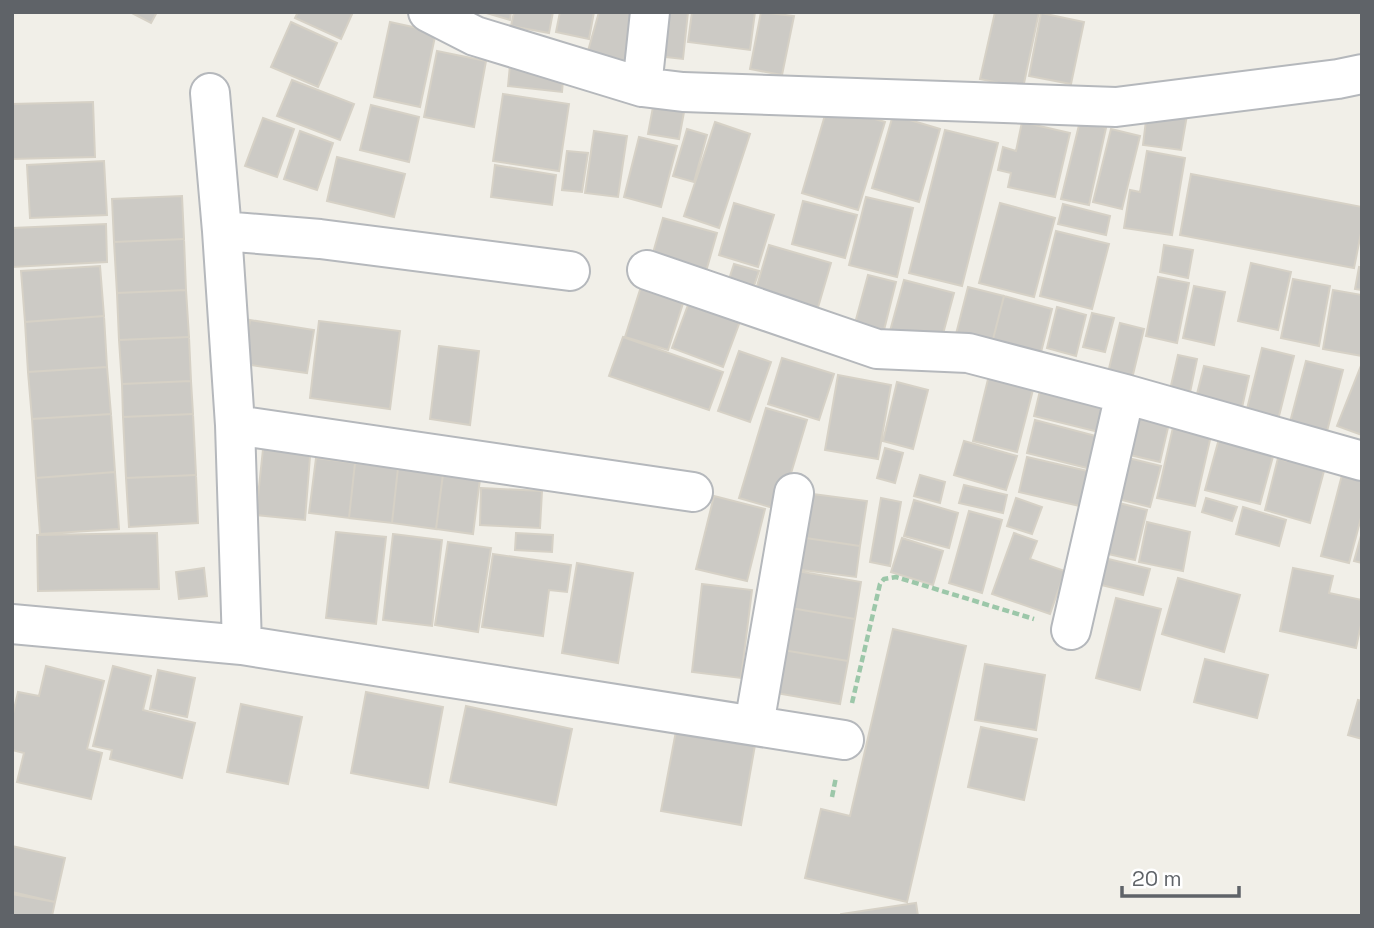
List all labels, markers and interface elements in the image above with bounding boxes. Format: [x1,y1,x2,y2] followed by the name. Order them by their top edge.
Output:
[1122,855,1239,899] scale bar
[1132,865,1182,892] text: 20 m

